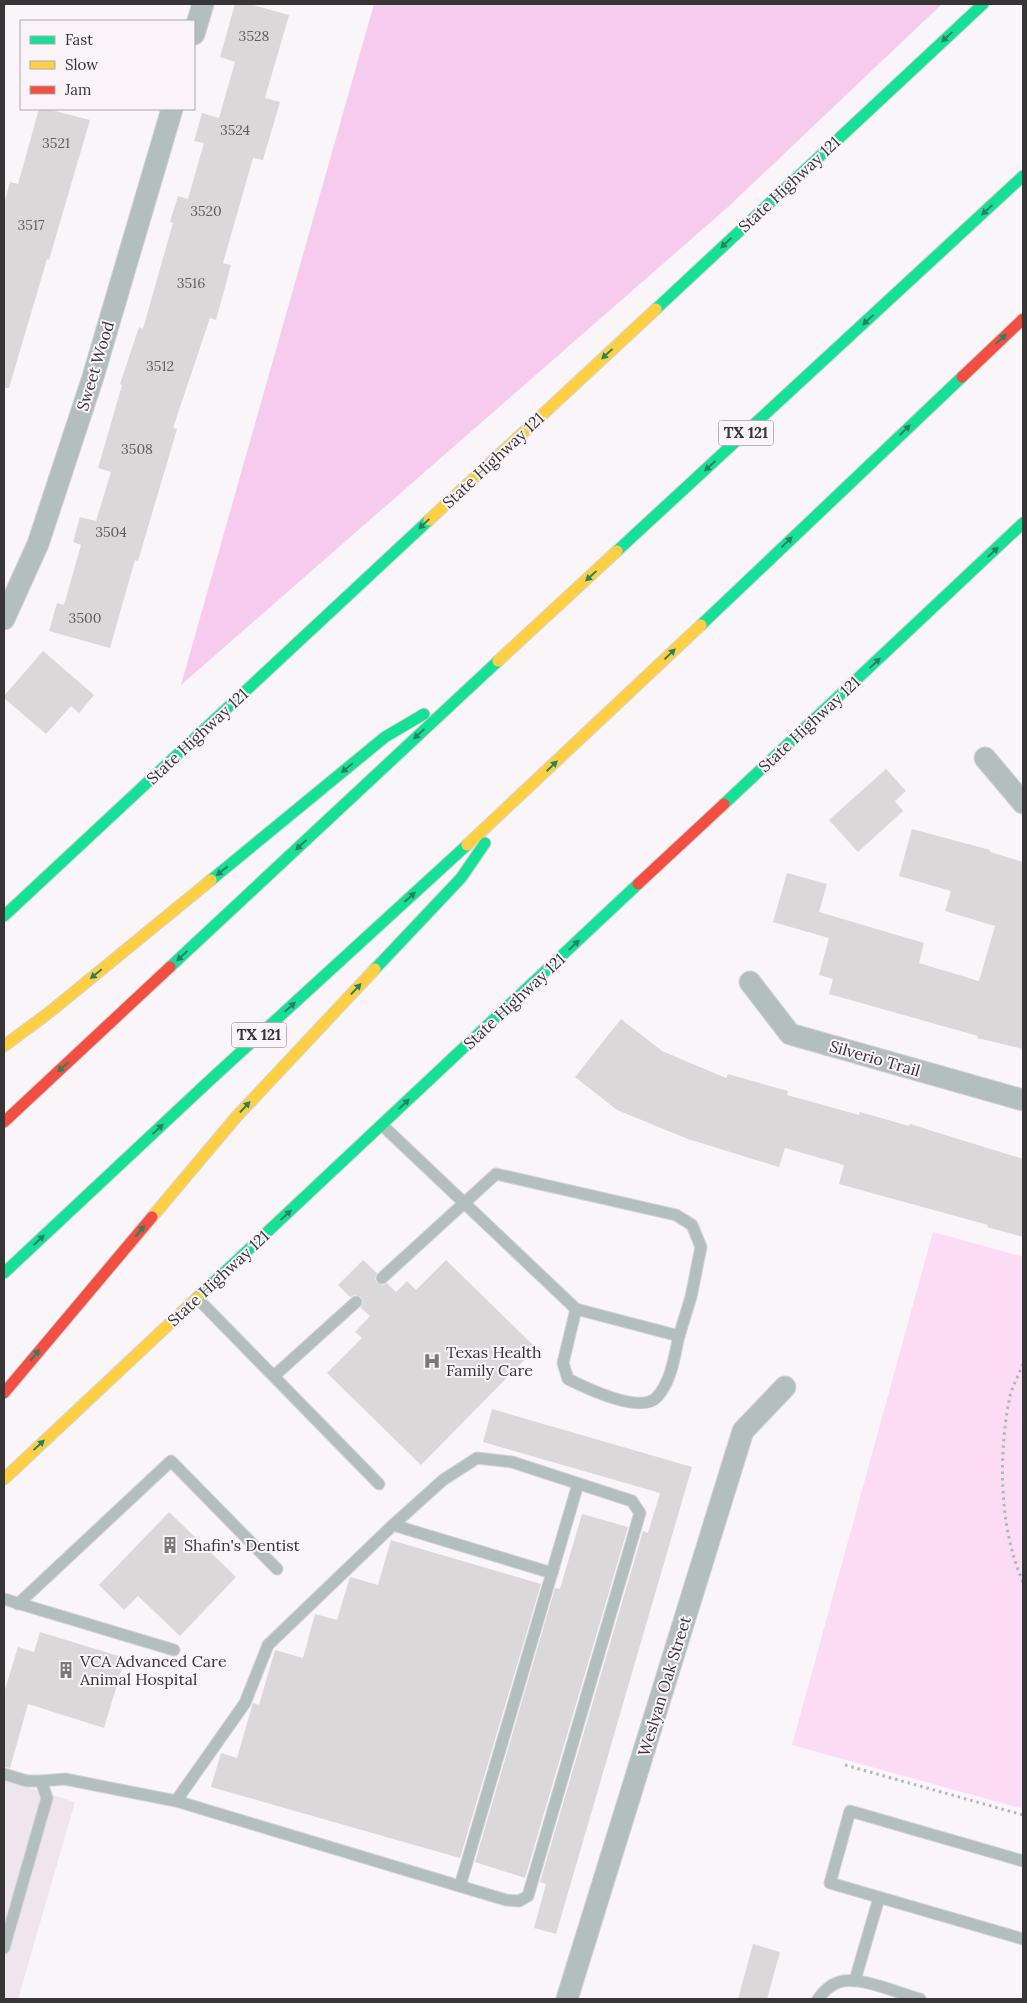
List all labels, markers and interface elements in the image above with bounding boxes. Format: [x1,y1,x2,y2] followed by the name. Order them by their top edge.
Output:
[20,20,195,110] legend
[239,27,270,45] house number: 3528
[65,30,93,49] text: Fast
[941,31,953,43] one-way arrow
[65,55,98,74] text: Slow
[64,80,92,99] text: Jam
[220,121,251,139] house number: 3524
[734,132,844,236] street label: State Highway 121
[42,134,70,152] house number: 3521
[190,202,222,220] house number: 3520
[981,204,994,215] one-way arrow
[18,216,45,234] house number: 3517
[720,237,732,249] one-way arrow
[177,274,205,292] house number: 3516
[862,314,874,326] one-way arrow
[72,318,118,413] street label: Sweet Wood
[995,333,1007,345] one-way arrow
[601,348,613,360] one-way arrow
[146,357,174,375] house number: 3512
[438,408,548,512] street label: State Highway 121
[718,420,774,446] road number: TX 121
[899,424,911,436] one-way arrow
[121,440,153,458] house number: 3508
[704,460,716,471] one-way arrow
[418,518,430,530] one-way arrow
[95,523,127,541] house number: 3504
[781,536,793,548] one-way arrow
[987,546,999,558] one-way arrow
[585,570,597,582] one-way arrow
[69,609,101,627] house number: 3500
[663,648,675,660] one-way arrow
[868,657,880,669] one-way arrow
[754,672,864,776] street label: State Highway 121
[142,684,252,788] street label: State Highway 121
[414,728,426,740] one-way arrow
[546,760,558,772] one-way arrow
[341,763,354,774] one-way arrow
[295,839,307,851] one-way arrow
[215,866,228,877] one-way arrow
[404,891,416,903] one-way arrow
[568,939,580,951] one-way arrow
[459,949,569,1053] street label: State Highway 121
[176,950,188,962] one-way arrow
[90,969,103,980] one-way arrow
[350,983,362,995] one-way arrow
[284,1001,296,1013] one-way arrow
[232,1022,286,1048] road number: TX 121
[827,1036,923,1080] street label: Silverio Trail
[57,1061,69,1073] one-way arrow
[398,1098,410,1110] one-way arrow
[239,1102,251,1114] one-way arrow
[152,1123,164,1135] one-way arrow
[280,1209,292,1221] one-way arrow
[134,1226,146,1238] one-way arrow
[163,1226,273,1330] street label: State Highway 121
[33,1234,45,1246] one-way arrow
[446,1342,542,1380] place label: Texas Health Family Care
[30,1349,41,1362] one-way arrow
[422,1351,442,1371] hospital icon: Texas Health Family Care
[33,1439,45,1451] one-way arrow
[160,1535,180,1555] building icon: Shafin's Dentist
[184,1535,301,1555] place label: Shafin's Dentist
[633,1613,695,1758] street label: Weslyan Oak Street
[79,1651,227,1689] place label: VCA Advanced Care Animal Hospital
[56,1660,76,1680] building icon: VCA Advanced Care Animal Hospital

